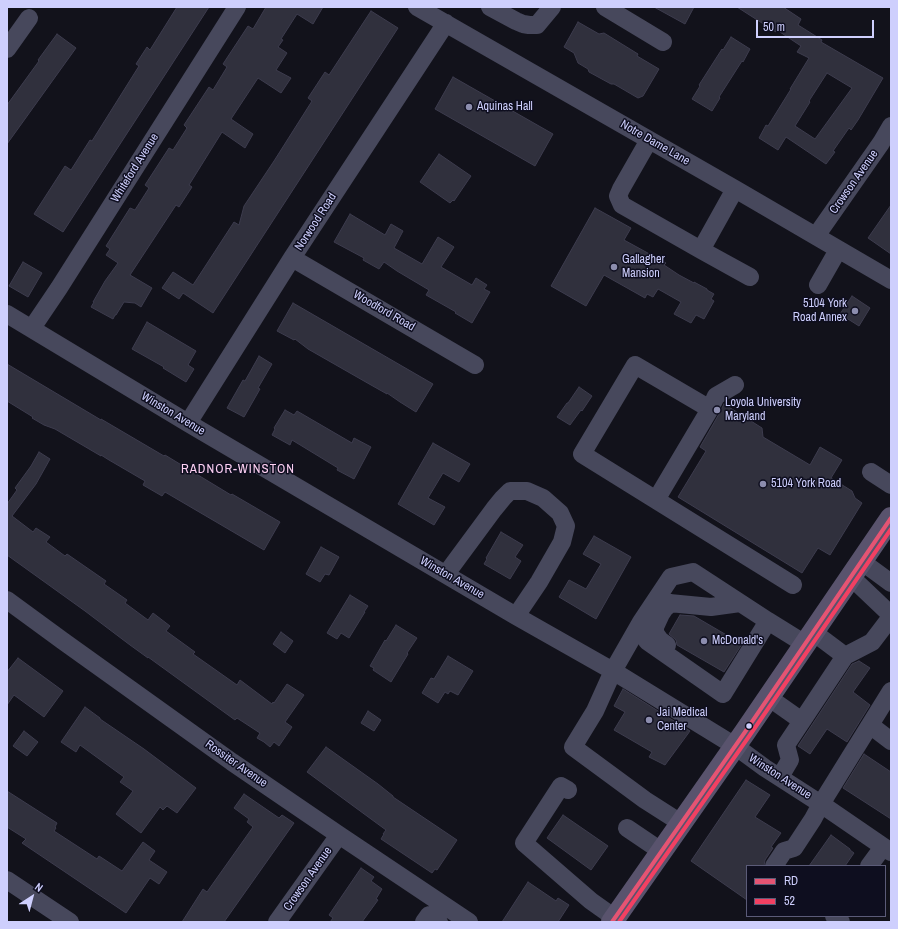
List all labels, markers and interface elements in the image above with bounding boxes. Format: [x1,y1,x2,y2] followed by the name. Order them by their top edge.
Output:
[758,12,876,38] scale bar
[763,19,785,35] text: 50 m
[477,100,533,114] place label: Aquinas Hall
[464,102,474,112] marker: Aquinas Hall
[618,117,692,169] street label: Notre Dame Lane
[108,131,162,205] street label: Whiteford Avenue
[827,147,881,217] street label: Crowson Avenue
[292,191,340,253] street label: Norwood Road
[622,253,665,281] place label: Gallagher Mansion
[609,262,619,272] marker: Gallagher Mansion
[351,288,417,334] street label: Woodford Road
[793,297,847,325] place label: 5104 York Road Annex
[850,306,860,316] marker: 5104 York Road Annex
[138,389,208,439] street label: Winston Avenue
[725,396,801,424] place label: Loyola University Maryland
[712,405,722,415] marker: Loyola University Maryland
[181,462,295,478] district label: RADNOR-WINSTON
[771,477,841,491] place label: 5104 York Road
[758,479,768,489] marker: 5104 York Road
[417,554,487,602] street label: Winston Avenue
[712,634,763,648] place label: McDonald's
[699,636,709,646] marker: McDonald's
[657,706,707,734] place label: Jai Medical Center
[644,715,654,725] marker: Jai Medical Center
[744,721,754,731] unlabelled marker
[202,737,270,791] street label: Rossiter Avenue
[746,751,814,803] street label: Winston Avenue
[281,844,335,914] street label: Crowson Avenue
[746,865,886,917] legend
[784,873,798,889] text: RD
[12,877,52,917] north arrow
[32,880,46,895] text: N
[784,893,795,909] text: 52

